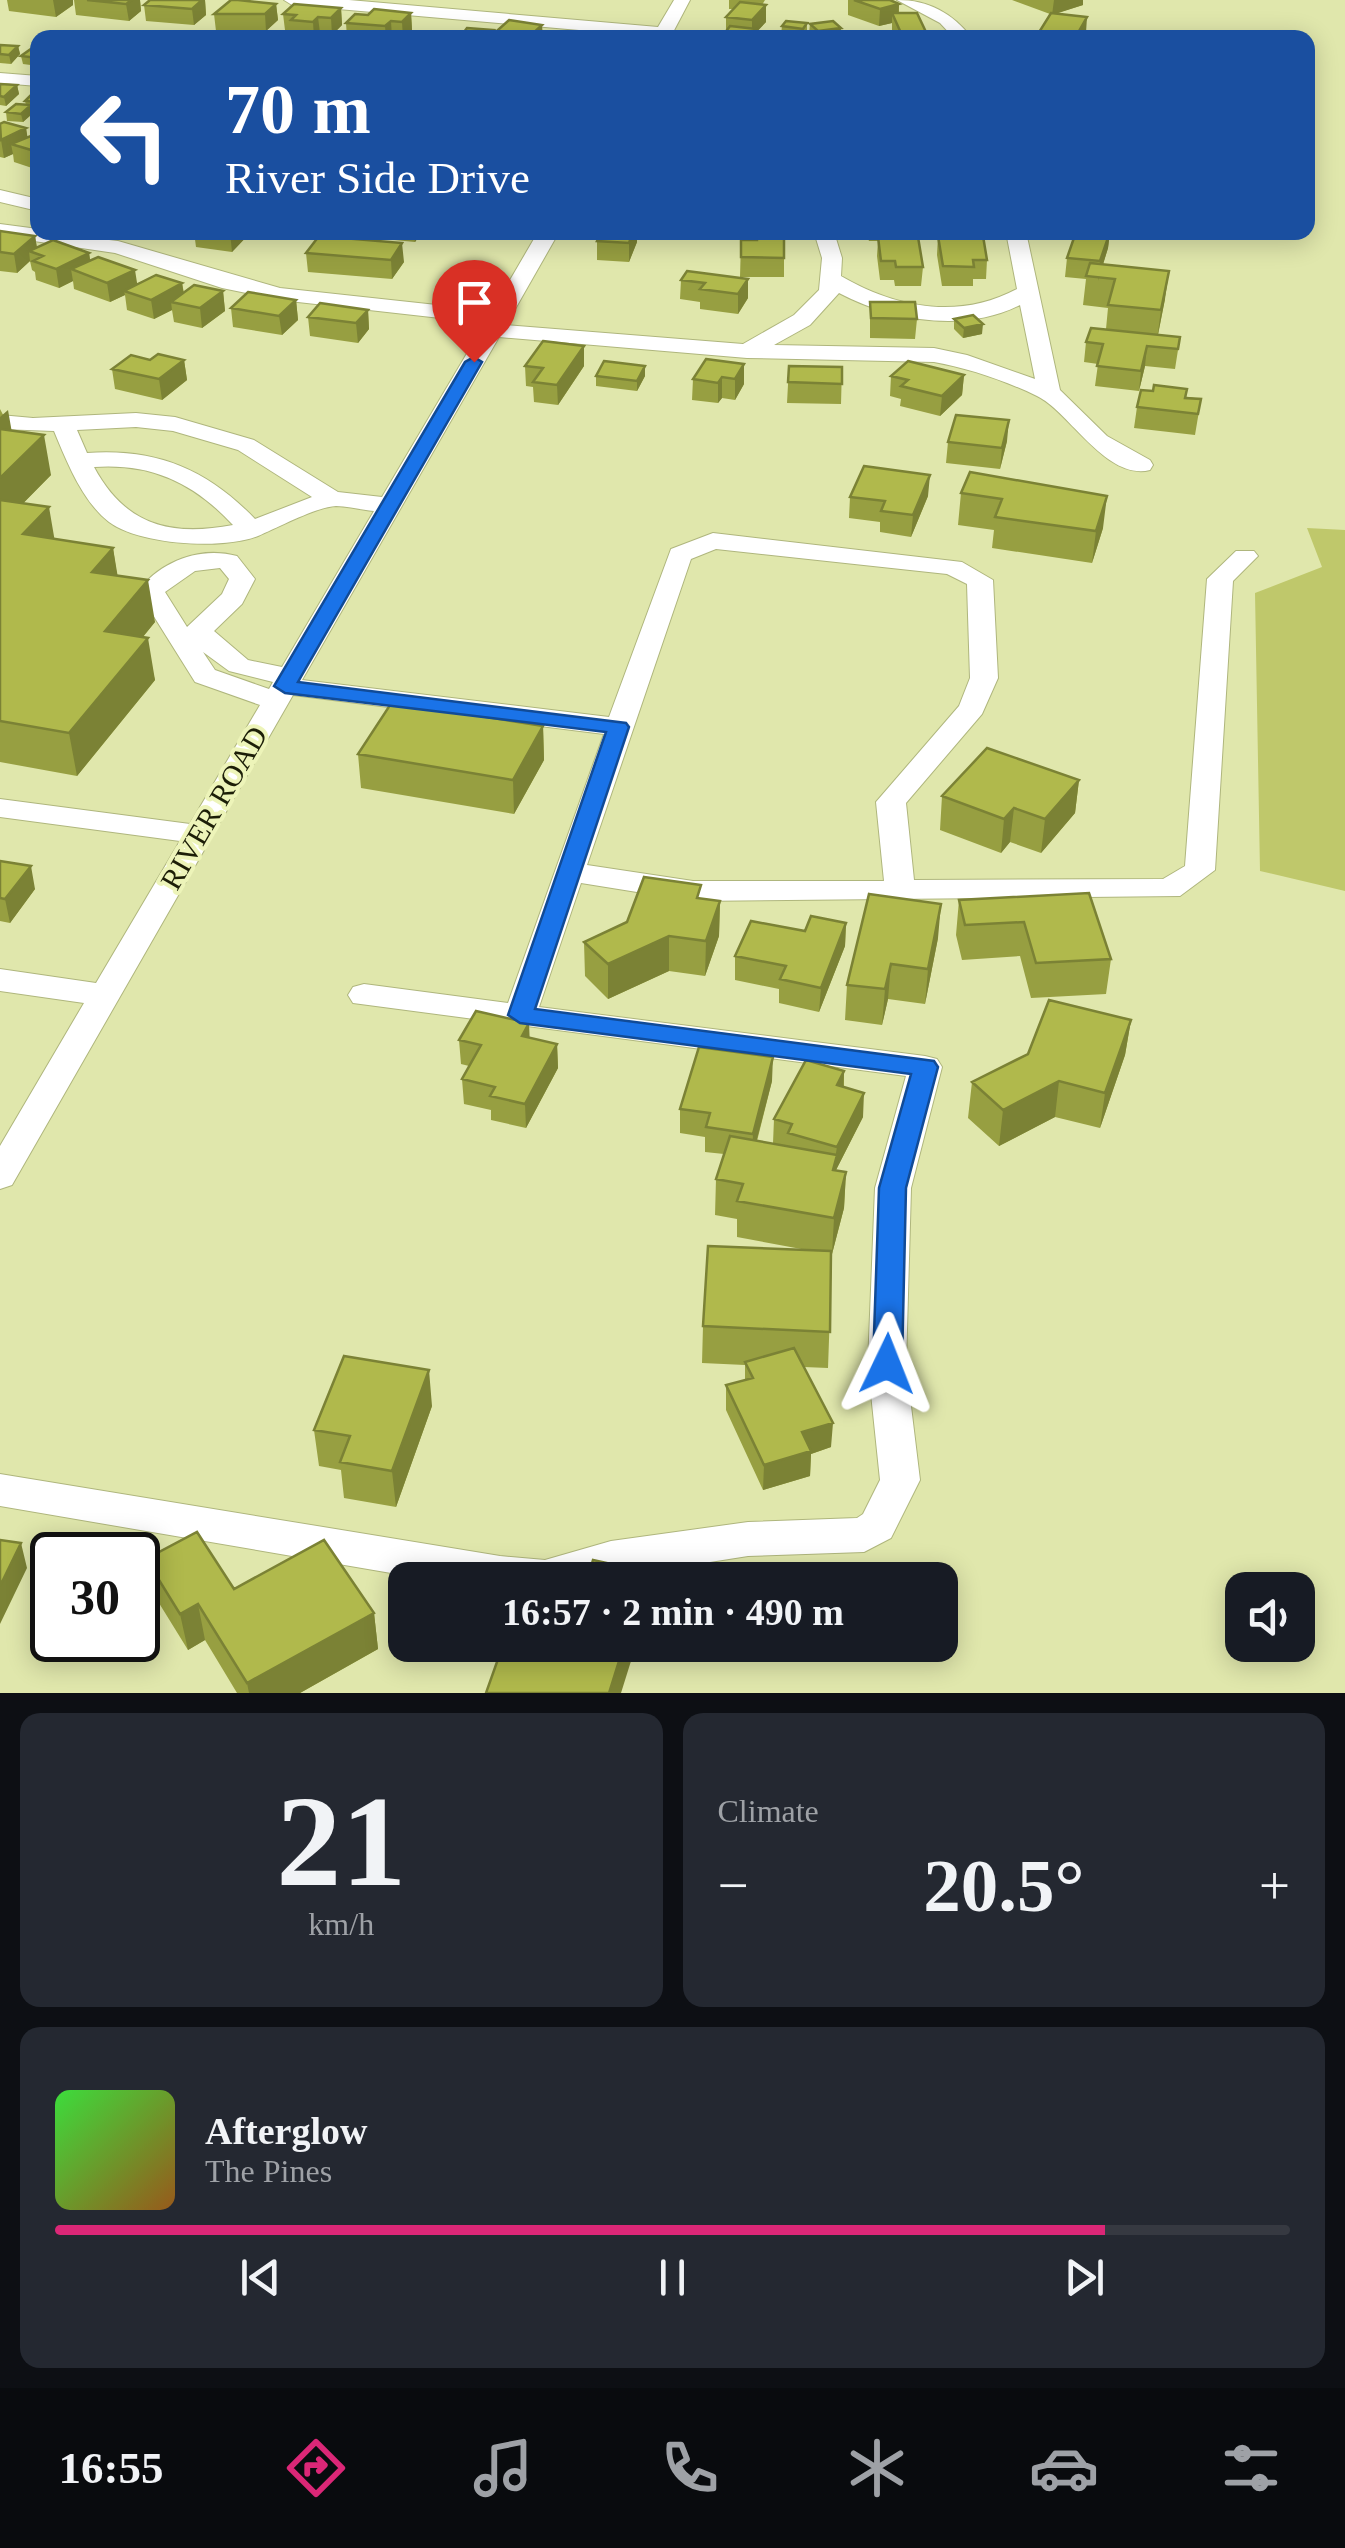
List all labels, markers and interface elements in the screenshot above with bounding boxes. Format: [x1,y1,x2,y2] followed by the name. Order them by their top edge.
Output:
[60,70,190,200] icon: left
[225,71,371,148] text: 70 m
[225,153,530,203] text: River Side Drive
[432,260,517,363] pin
[447,275,502,330] icon: arrive
[154,720,273,895] street label: RIVER ROAD
[835,1312,939,1416] position arrow
[30,1532,160,1662] speed limit sign: 30
[1225,1572,1315,1662] map controls
[1225,1572,1315,1662] button: sound
[502,1591,844,1633] text: 16:57 · 2 min · 490 m
[276,1769,406,1913] text: 21
[718,1793,819,1829] text: Climate
[923,1844,1084,1927] text: 20.5°
[718,1855,749,1916] text: −
[1259,1855,1290,1916] text: +
[308,1906,374,1942] text: km/h
[205,2110,367,2152] text: Afterglow
[205,2153,332,2189] text: The Pines
[233,2250,288,2305] icon: previous
[645,2250,700,2305] icon: pause
[1057,2250,1112,2305] icon: next
[281,2433,351,2503] icon: directions
[468,2433,538,2503] icon: music
[655,2433,725,2503] icon: phone
[842,2433,912,2503] icon: climate
[1029,2433,1099,2503] icon: car
[1216,2433,1286,2503] icon: filters
[59,2443,164,2493] text: 16:55

